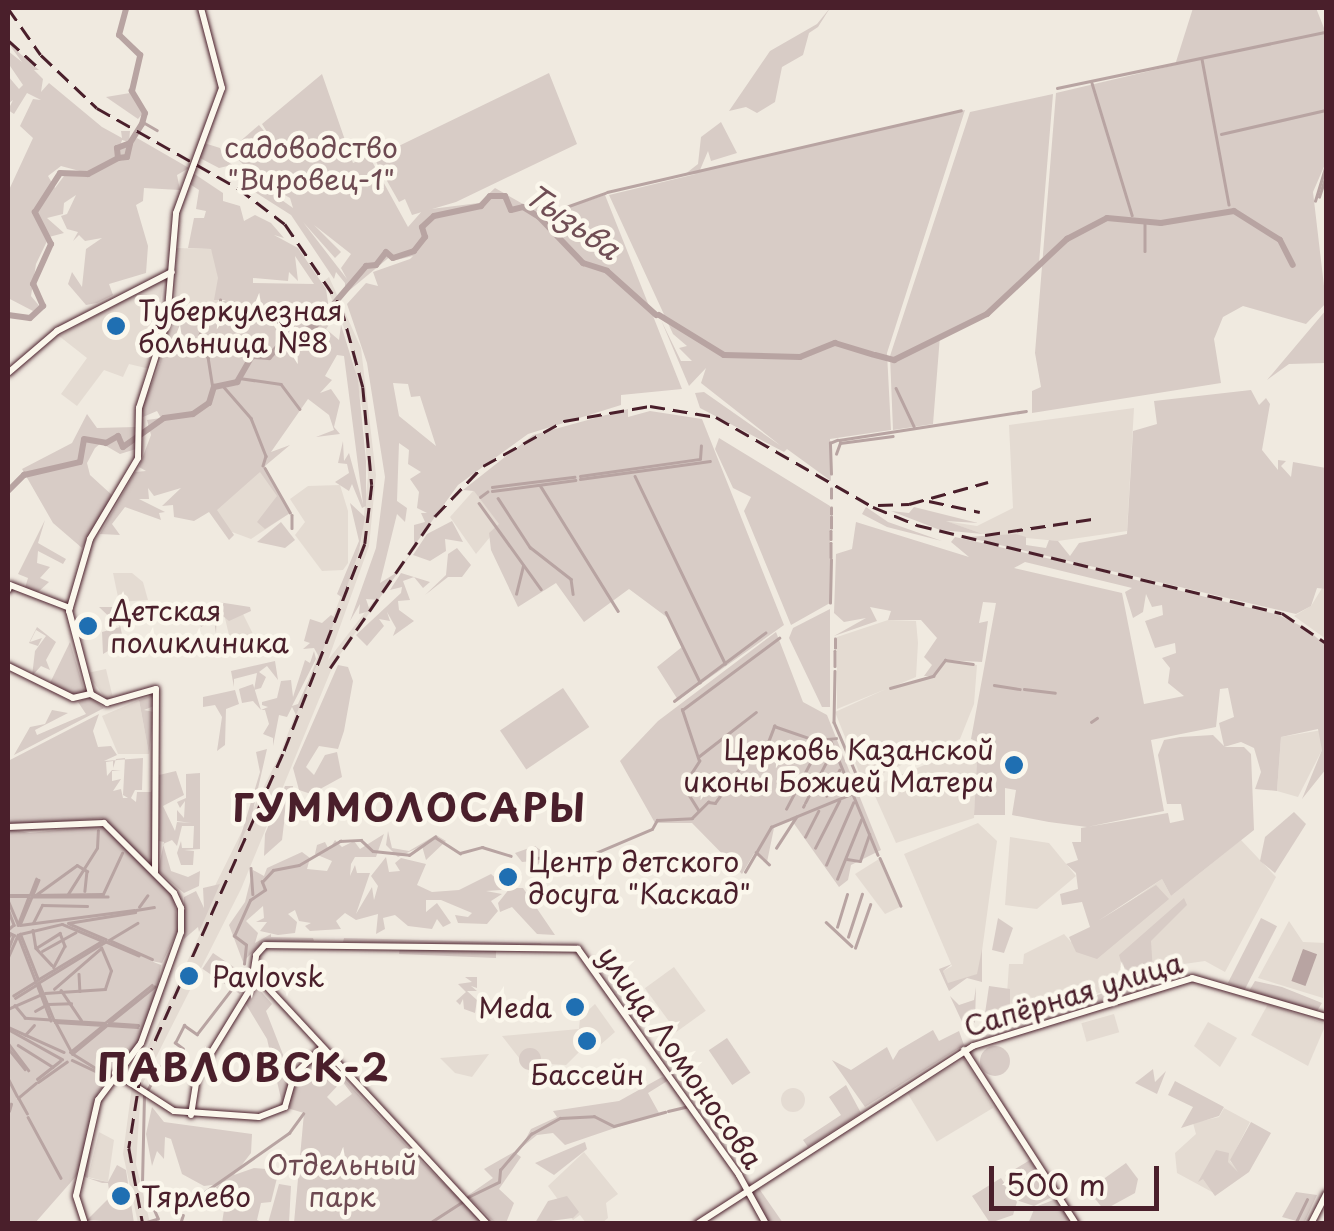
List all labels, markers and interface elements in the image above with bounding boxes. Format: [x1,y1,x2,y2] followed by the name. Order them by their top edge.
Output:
[224,130,398,196] park label: садоводство "Вировец-1"
[519,176,627,266] water label: Тызьва
[138,293,343,359] place label: Туберкулезная больница №8
[103,313,129,339] marker: Туберкулезная больница №8
[110,593,289,659] place label: Детская поликлиника
[75,613,101,639] marker: Детская поликлиника
[679,732,994,798] place label: Церковь Казанской иконы Божией Матери
[1003,754,1025,776] marker: Церковь Казанской иконы Божией Матери
[232,784,588,830] district label: ГУММОЛОСАРЫ
[528,844,752,910] place label: Центр детского досуга "Каскад"
[497,866,519,888] marker: Центр детского досуга "Каскад"
[591,939,771,1175] street label: улица Ломоносова
[959,945,1187,1043] street label: Сапёрная улица
[212,959,325,993] place label: Pavlovsk
[176,963,202,989] marker: Pavlovsk
[478,990,552,1024] place label: Meda
[562,994,588,1020] marker: Meda
[576,1030,598,1052] marker: Бассейн
[97,1044,391,1090] district label: ПАВЛОВСК-2
[530,1057,644,1091] place label: Бассейн
[994,1146,1164,1208] scale bar
[267,1147,417,1213] park label: Отдельный парк
[1006,1161,1106,1206] text: 500 m
[141,1179,251,1213] place label: Тярлево
[110,1185,132,1207] marker: Тярлево

